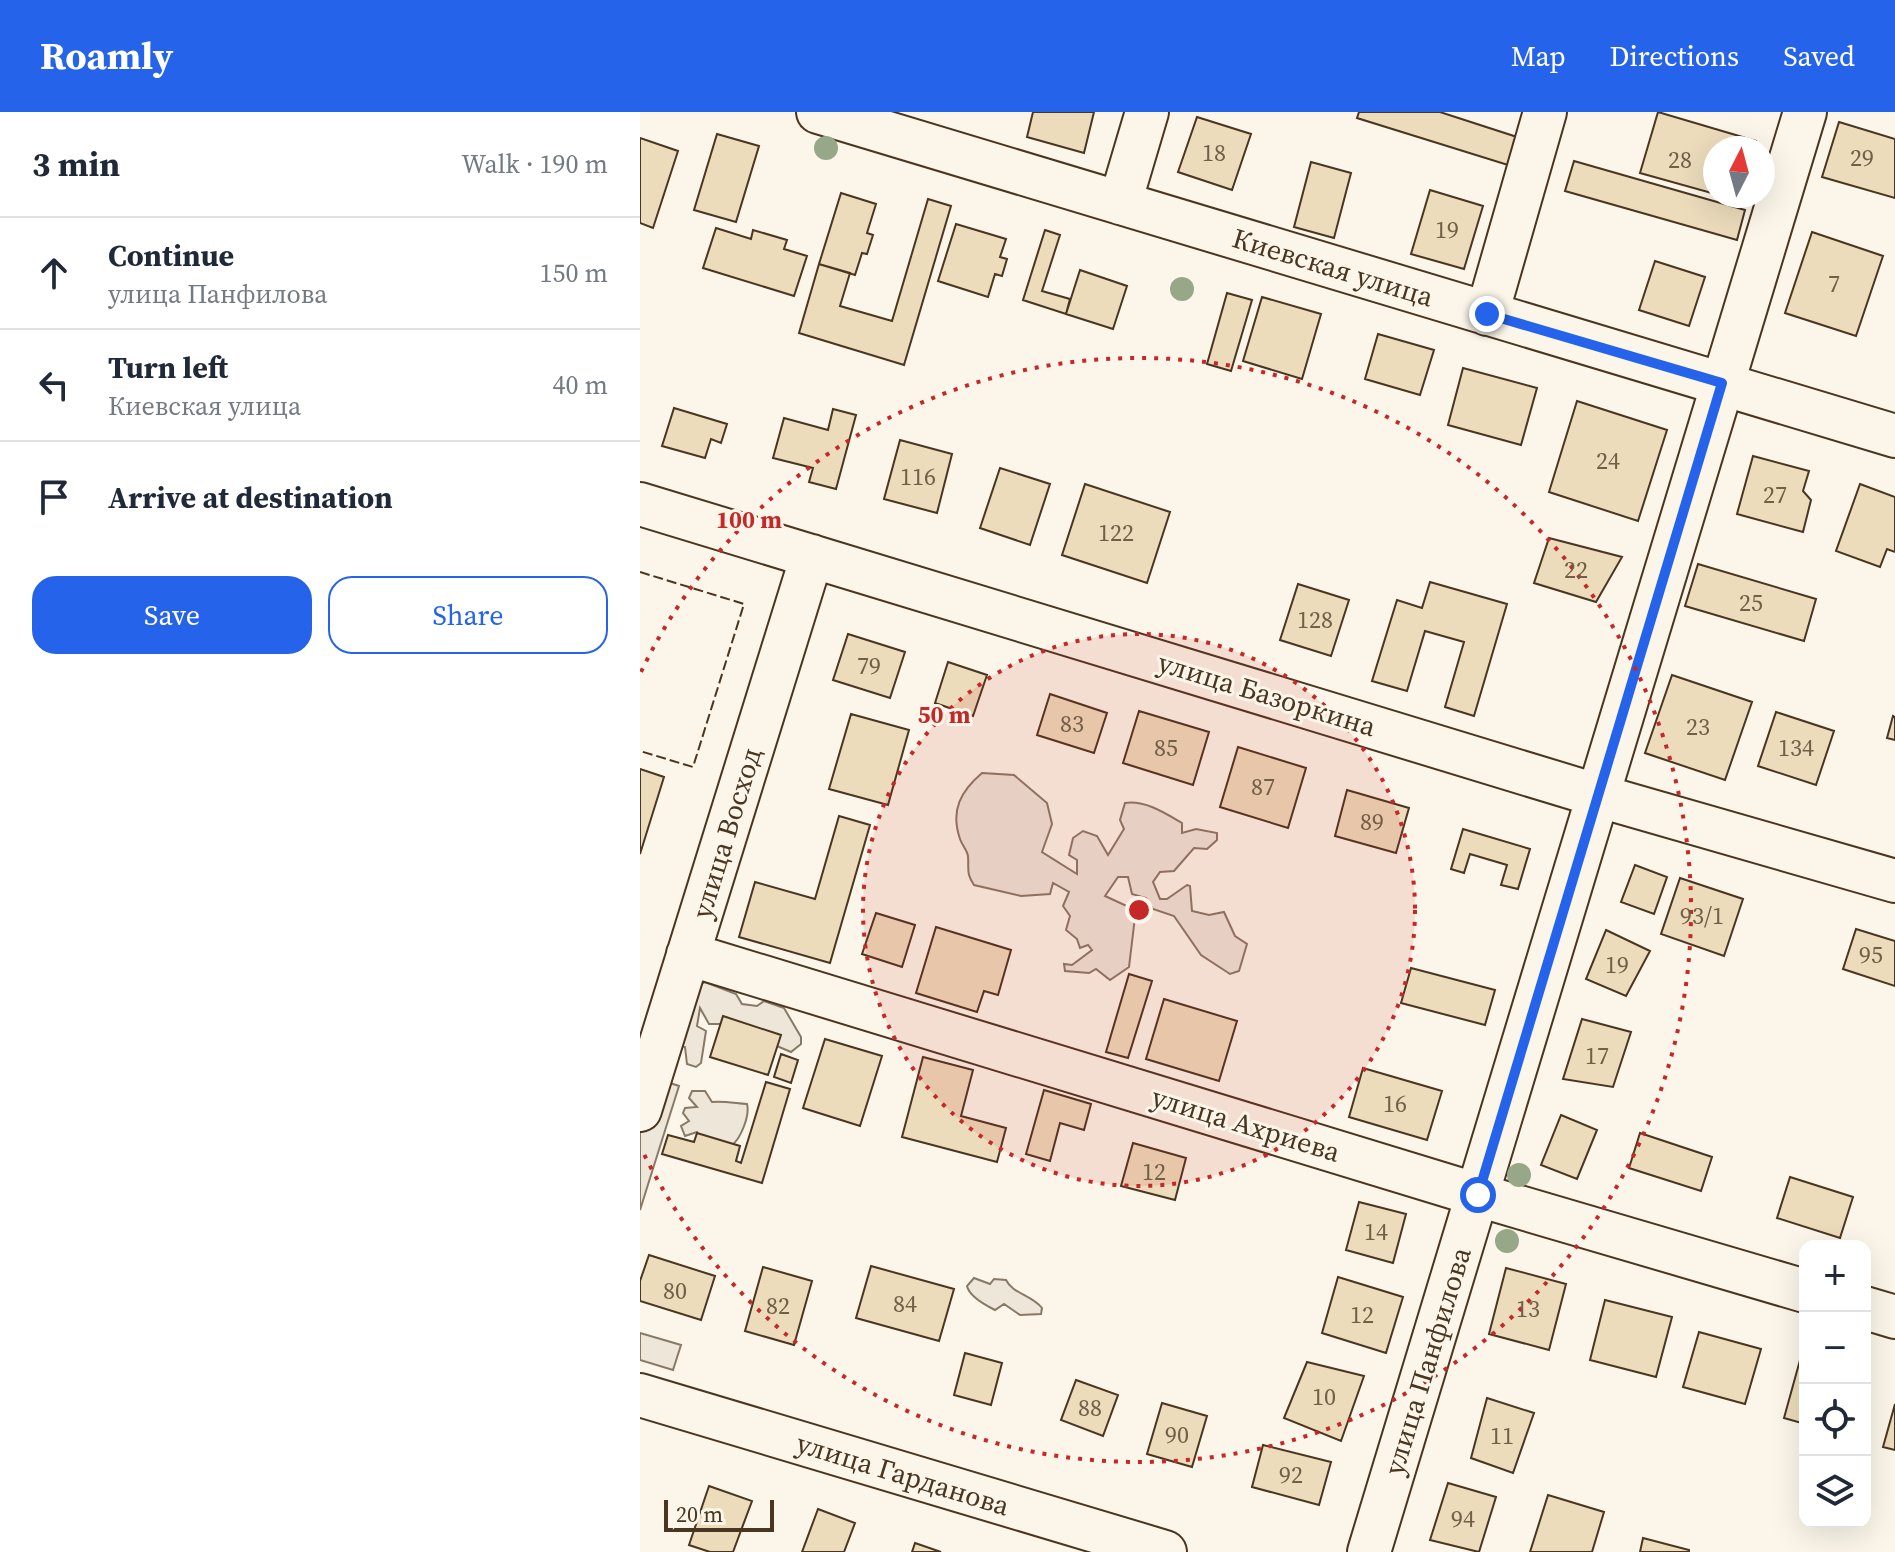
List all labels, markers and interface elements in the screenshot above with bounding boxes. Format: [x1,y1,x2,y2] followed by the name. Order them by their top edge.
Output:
[40,30,173,82] text: Roamly
[1511,37,1566,75] text: Map
[1610,37,1739,75] text: Directions
[1783,37,1855,75] text: Saved
[1202,136,1226,169] house number: 18
[1703,136,1775,208] north arrow
[32,141,120,187] text: 3 min
[1850,141,1874,174] house number: 29
[1668,143,1692,176] house number: 28
[461,146,608,182] text: Walk · 190 m
[1435,213,1459,246] house number: 19
[1228,218,1439,316] street label: Киевская улица
[108,235,234,276] text: Continue
[32,251,76,295] icon: ahead
[540,255,608,291] text: 150 m
[1828,267,1840,300] house number: 7
[108,276,327,312] text: улица Панфилова
[1469,296,1505,332] route end
[108,347,228,388] text: Turn left
[32,363,76,407] icon: left
[553,367,608,403] text: 40 m
[108,388,301,424] text: Киевская улица
[1596,444,1620,477] house number: 24
[900,460,936,493] house number: 116
[32,475,76,519] icon: arrive
[108,477,393,518] text: Arrive at destination
[1763,478,1787,511] house number: 27
[716,503,782,536] text: 100 m
[1098,516,1134,549] house number: 122
[1564,553,1588,586] house number: 22
[32,576,312,654] button: Save
[328,576,608,654] button: Share
[1739,586,1763,619] house number: 25
[1297,603,1333,636] house number: 128
[1153,643,1381,745] street label: улица Базоркина
[857,649,881,682] house number: 79
[918,698,971,731] text: 50 m
[1060,707,1084,740] house number: 83
[1686,710,1710,743] house number: 23
[1154,731,1178,764] house number: 85
[1778,731,1814,764] house number: 134
[682,743,770,923] street label: улица Восход
[1251,770,1275,803] house number: 87
[1360,805,1384,838] house number: 89
[1125,896,1153,924] centre of rings
[1680,899,1724,932] house number: 93/1
[1859,938,1883,971] house number: 95
[1605,948,1629,981] house number: 19
[1585,1039,1609,1072] house number: 17
[1147,1077,1346,1171] street label: улица Ахриева
[1383,1087,1407,1120] house number: 16
[1142,1155,1166,1188] house number: 12
[1460,1177,1496,1213] route start
[1364,1215,1388,1248] house number: 14
[1799,1240,1871,1528] map controls
[1799,1240,1871,1312] button: +
[1374,1242,1480,1480] street label: улица Панфилова
[663,1274,687,1307] house number: 80
[893,1287,917,1320] house number: 84
[766,1289,790,1322] house number: 82
[1516,1292,1540,1325] house number: 13
[1350,1298,1374,1331] house number: 12
[1799,1312,1871,1384] button: −
[1312,1380,1336,1413] house number: 10
[1799,1384,1871,1456] button: locate
[1078,1391,1102,1424] house number: 88
[1165,1418,1189,1451] house number: 90
[1490,1419,1514,1452] house number: 11
[792,1424,1015,1525] street label: улица Гарданова
[1799,1456,1871,1528] button: layers
[1279,1458,1303,1491] house number: 92
[664,1496,774,1532] scale bar
[676,1499,723,1529] text: 20 m
[1451,1502,1475,1535] house number: 94

